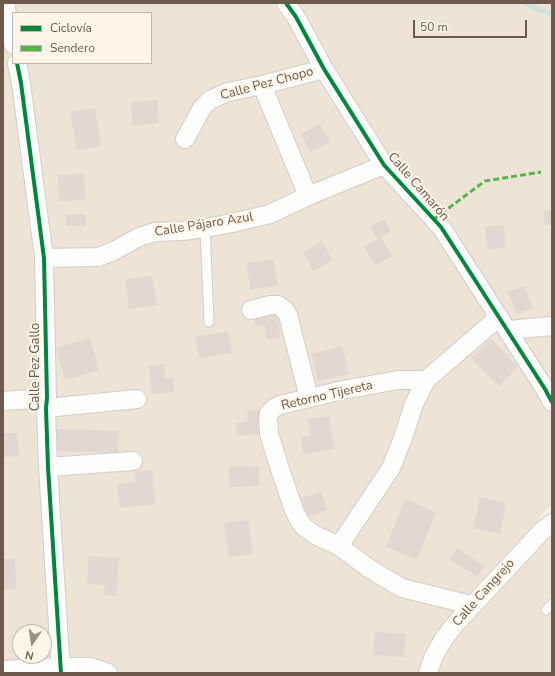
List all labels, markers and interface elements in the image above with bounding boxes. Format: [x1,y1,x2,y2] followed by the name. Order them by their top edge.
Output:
[12,12,152,64] legend
[415,12,529,38] scale bar
[420,19,448,35] text: 50 m
[50,20,92,36] text: Ciclovía
[50,40,95,56] text: Sendero
[219,64,315,104] street label: Calle Pez Chopo
[384,149,452,225] street label: Calle Camarón
[153,209,255,241] street label: Calle Pájaro Azul
[28,323,44,411] street label: Calle Pez Gallo
[280,378,374,414] street label: Retorno Tijereta
[450,556,518,630] street label: Calle Cangrejo
[12,624,52,664] north arrow
[24,647,35,663] text: N

